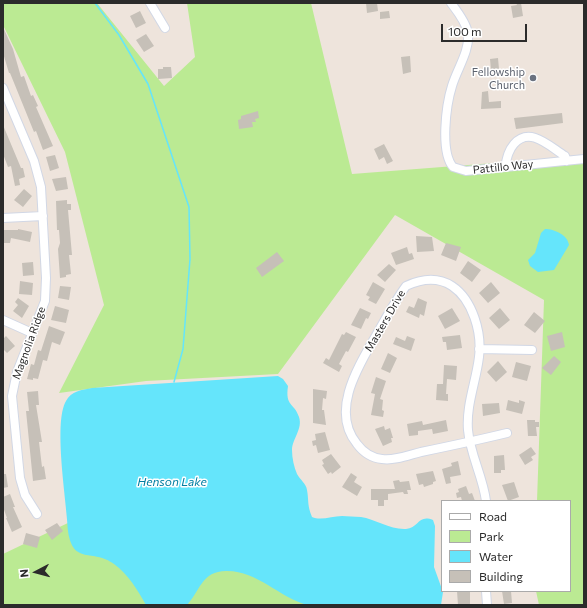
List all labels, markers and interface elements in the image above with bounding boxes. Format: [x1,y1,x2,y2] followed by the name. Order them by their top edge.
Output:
[443,16,529,42] scale bar
[448,24,482,38] text: 100 m
[472,65,525,91] place label: Fellowship Church
[528,73,538,83] marker: Fellowship Church
[472,157,534,177] street label: Pattillo Way
[362,288,408,354] street label: Masters Drive
[10,305,48,381] street label: Magnolia Ridge
[137,475,207,489] water label: Henson Lake
[441,500,571,592] legend
[479,509,507,523] text: Road
[479,529,504,543] text: Park
[479,549,513,563] text: Water
[16,552,56,592] north arrow
[17,569,30,578] text: N
[479,569,523,583] text: Building

